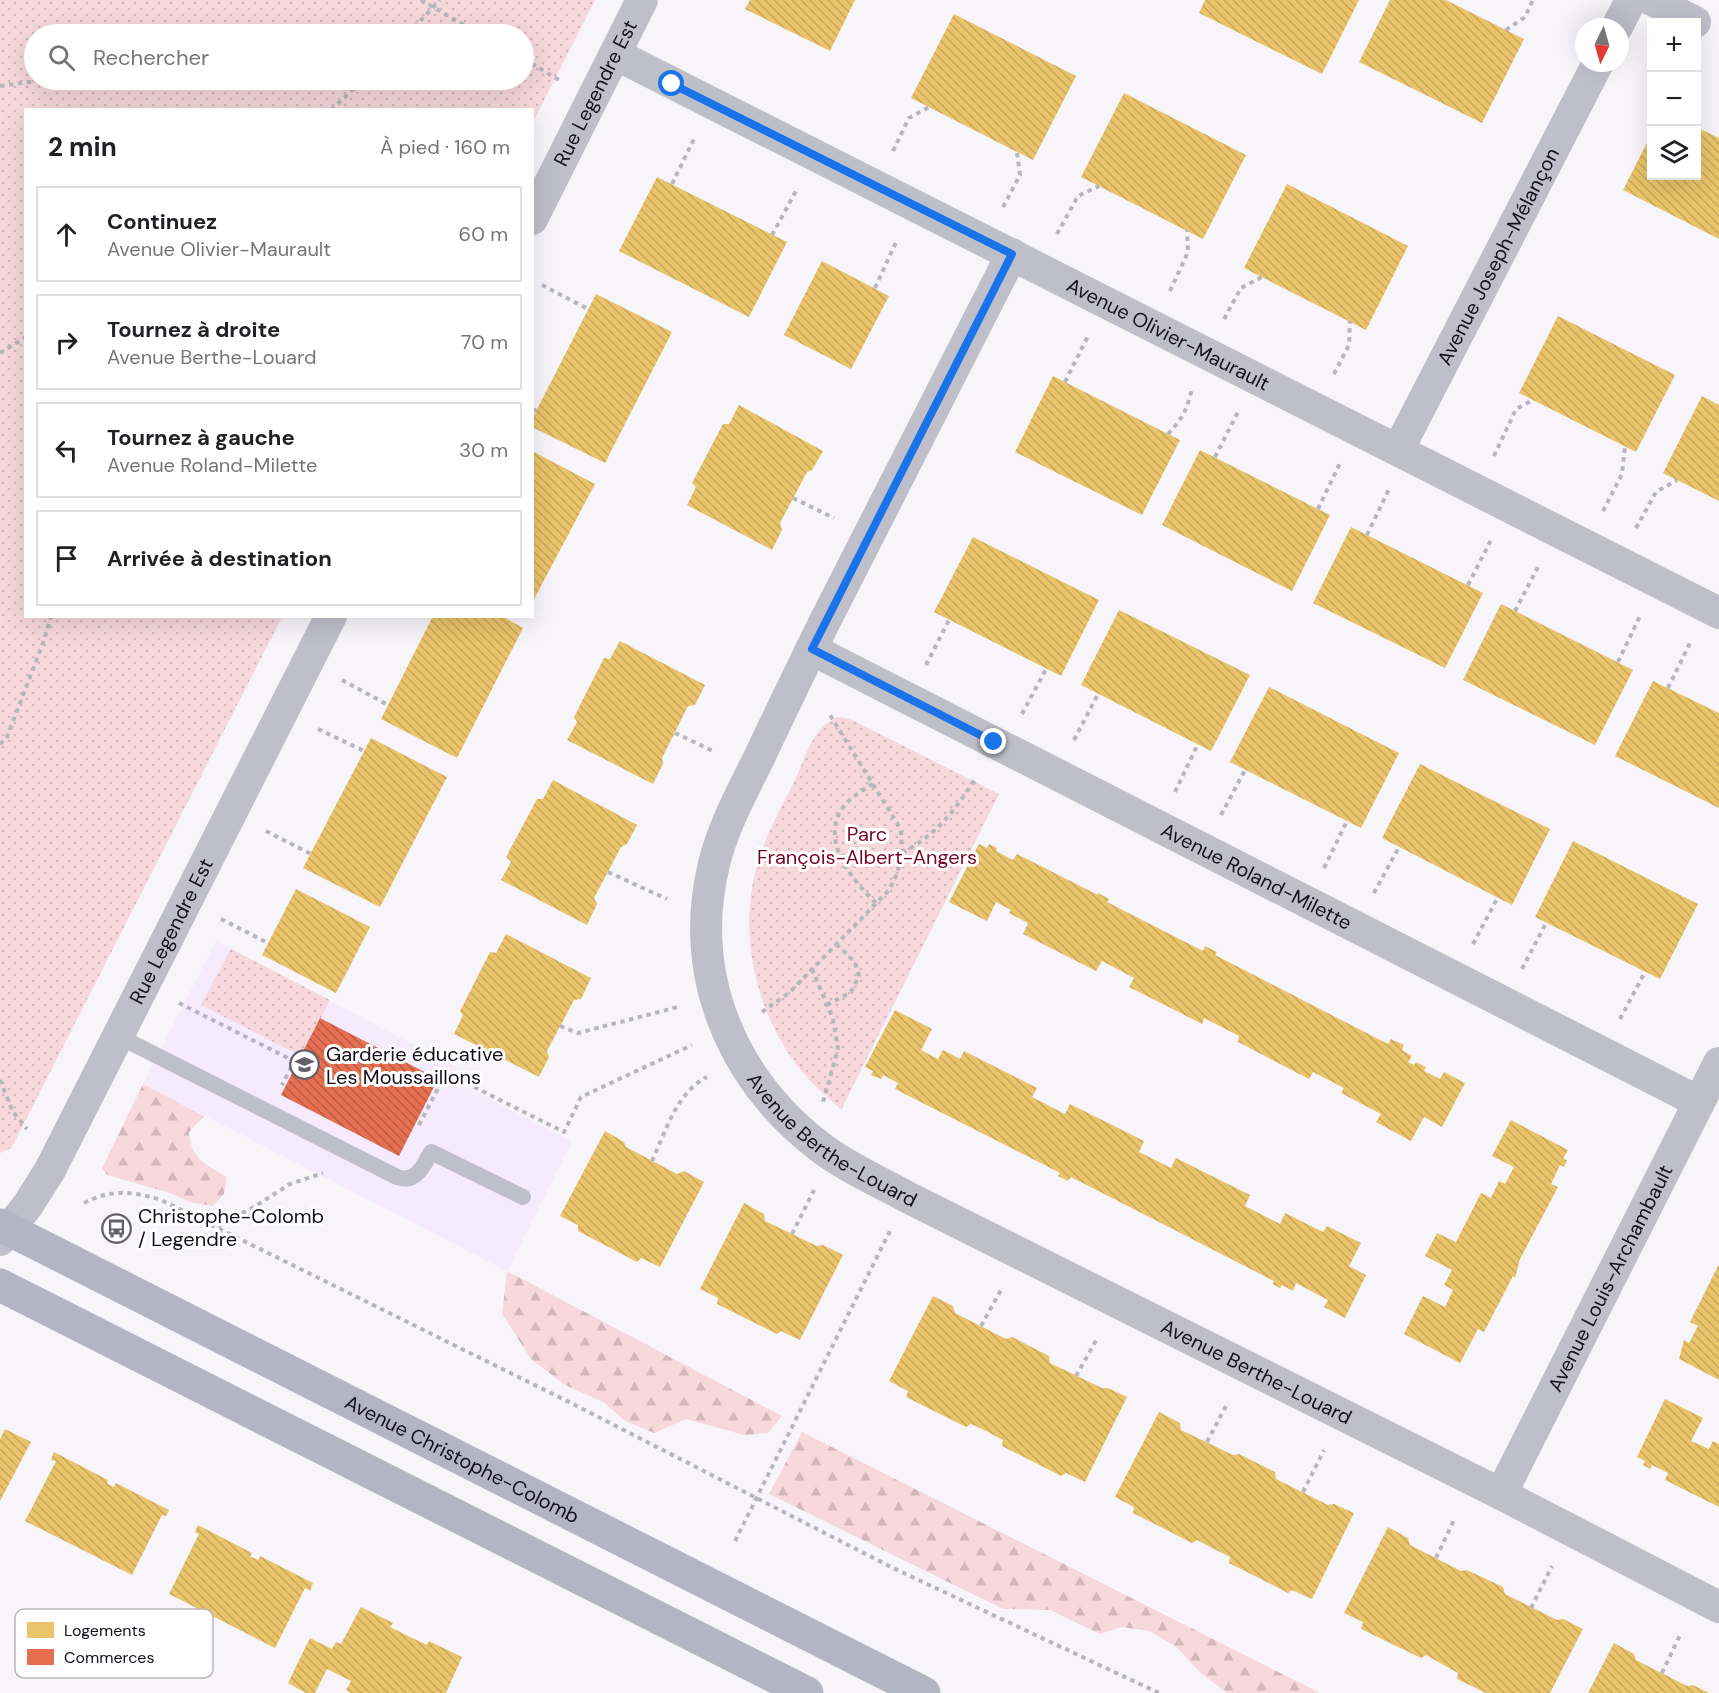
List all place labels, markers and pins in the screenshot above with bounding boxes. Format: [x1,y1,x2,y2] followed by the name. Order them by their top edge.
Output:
[326,1041,503,1090] place label: Garderie éducative Les Moussaillons
[289,1049,321,1081] school or university icon: Garderie éducative Les Moussaillons
[138,1203,324,1252] place label: Christophe-Colomb / Legendre
[101,1212,133,1244] bus stop icon: Christophe-Colomb / Legendre

